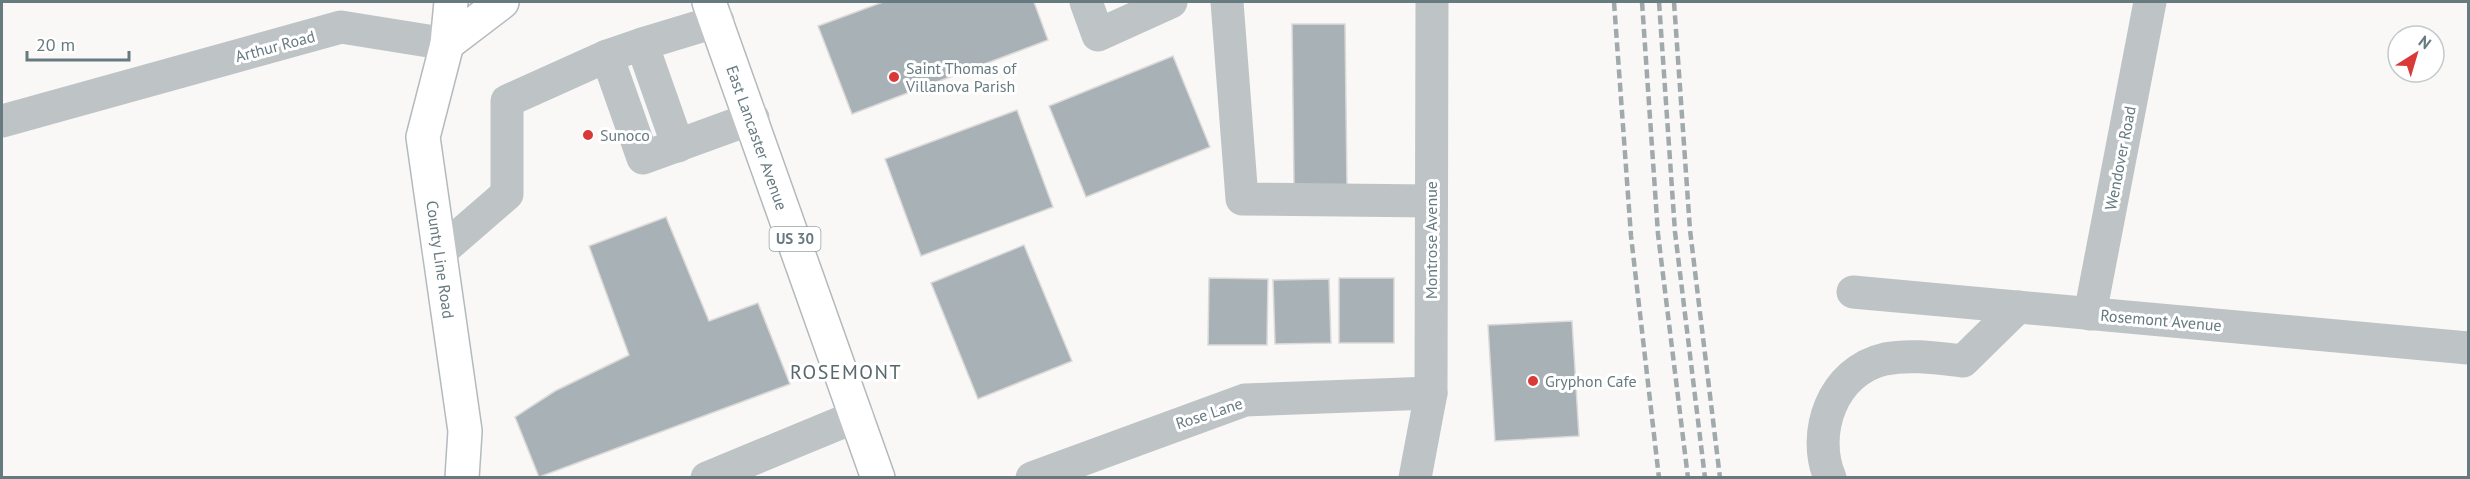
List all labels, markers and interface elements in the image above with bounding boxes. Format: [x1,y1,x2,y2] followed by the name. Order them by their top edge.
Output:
[27,24,129,62] scale bar
[2386,24,2446,84] north arrow
[233,26,317,66] street label: Arthur Road
[2415,31,2435,53] text: N
[36,33,75,56] text: 20 m
[905,58,1017,96] place label: Saint Thomas of Villanova Parish
[722,63,792,213] street label: East Lancaster Avenue
[887,70,901,84] marker: Saint Thomas of Villanova Parish
[2100,104,2140,212] street label: Wendover Road
[600,125,650,145] place label: Sunoco
[581,128,595,142] marker: Sunoco
[1421,181,1441,299] street label: Montrose Avenue
[422,199,459,320] street label: County Line Road
[770,227,820,251] road number: US 30
[2100,305,2222,335] street label: Rosemont Avenue
[790,359,902,385] district label: ROSEMONT
[1545,371,1637,391] place label: Gryphon Cafe
[1526,374,1540,388] marker: Gryphon Cafe
[1173,393,1245,433] street label: Rose Lane

